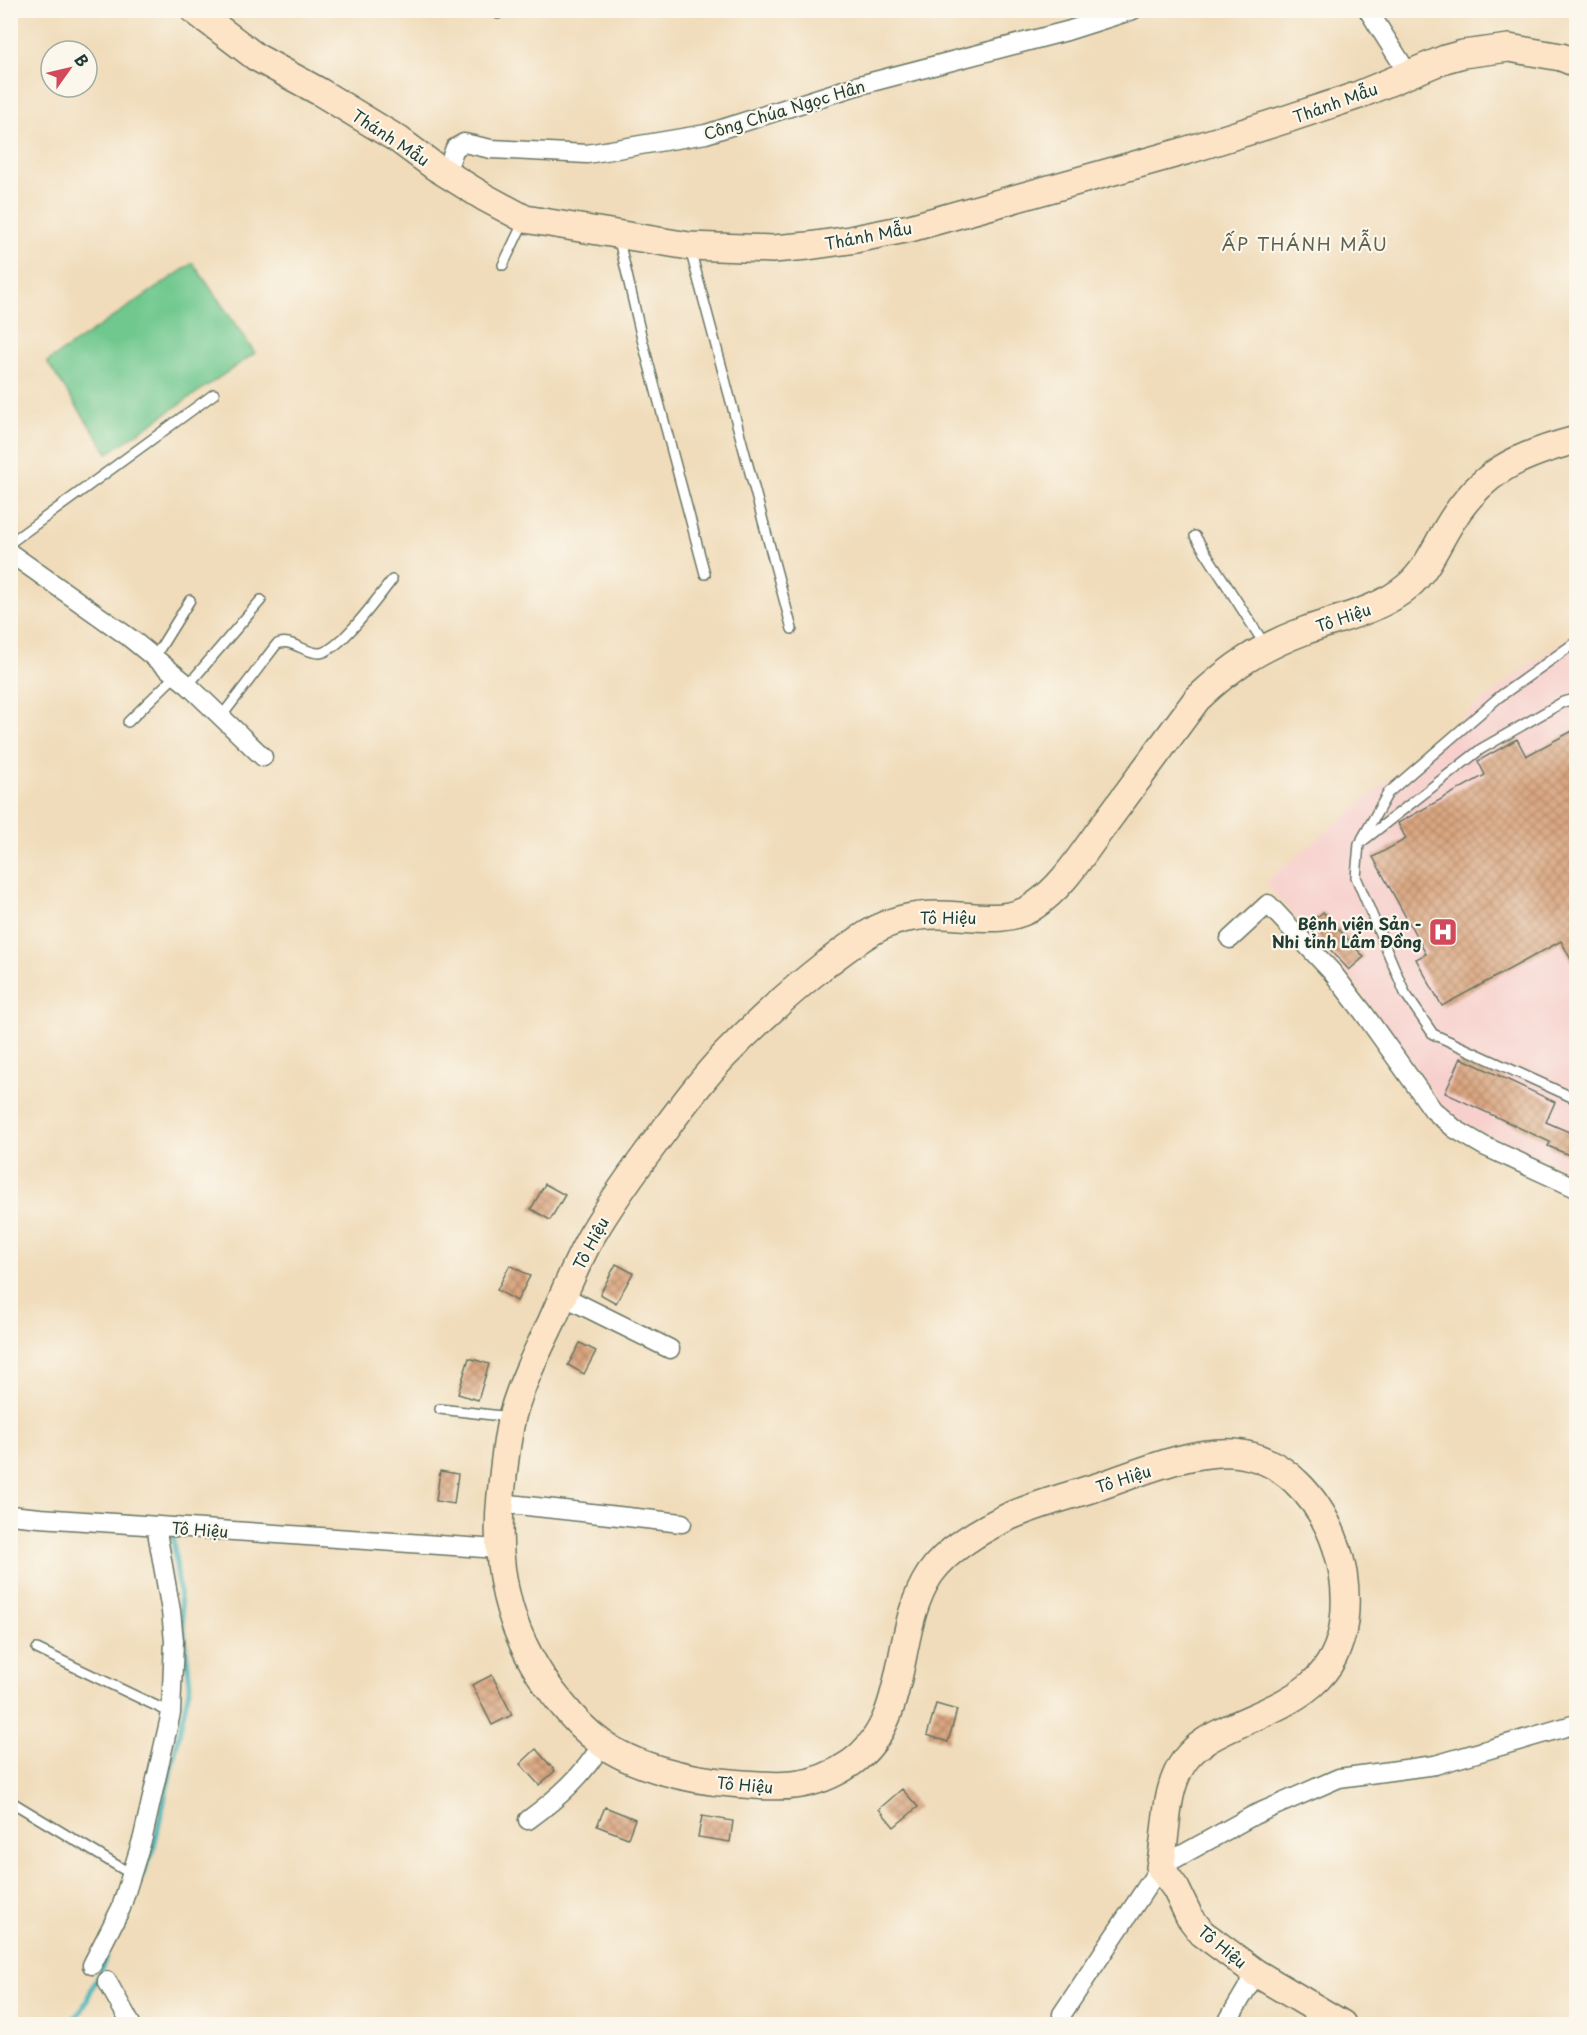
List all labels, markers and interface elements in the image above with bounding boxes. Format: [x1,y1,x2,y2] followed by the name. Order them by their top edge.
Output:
[39,39,99,99] north arrow
[69,49,95,71] text: B
[700,73,868,145] street label: Công Chúa Ngọc Hân
[1289,76,1381,128] street label: Thánh Mẫu
[347,103,435,171] street label: Thánh Mẫu
[822,215,914,255] street label: Thánh Mẫu
[1222,229,1388,257] district label: ẤP THÁNH MẪU
[1312,596,1374,638] street label: Tô Hiệu
[920,905,976,929] street label: Tô Hiệu
[1272,911,1422,953] place label: Bệnh viện Sản - Nhi tỉnh Lâm Đồng
[1427,916,1459,948] hospital icon: Bệnh viện Sản - Nhi tỉnh Lâm Đồng
[566,1212,614,1274] street label: Tô Hiệu
[1092,1458,1154,1498] street label: Tô Hiệu
[171,1515,229,1543] street label: Tô Hiệu
[716,1770,774,1798] street label: Tô Hiệu
[1193,1919,1253,1973] street label: Tô Hiệu

